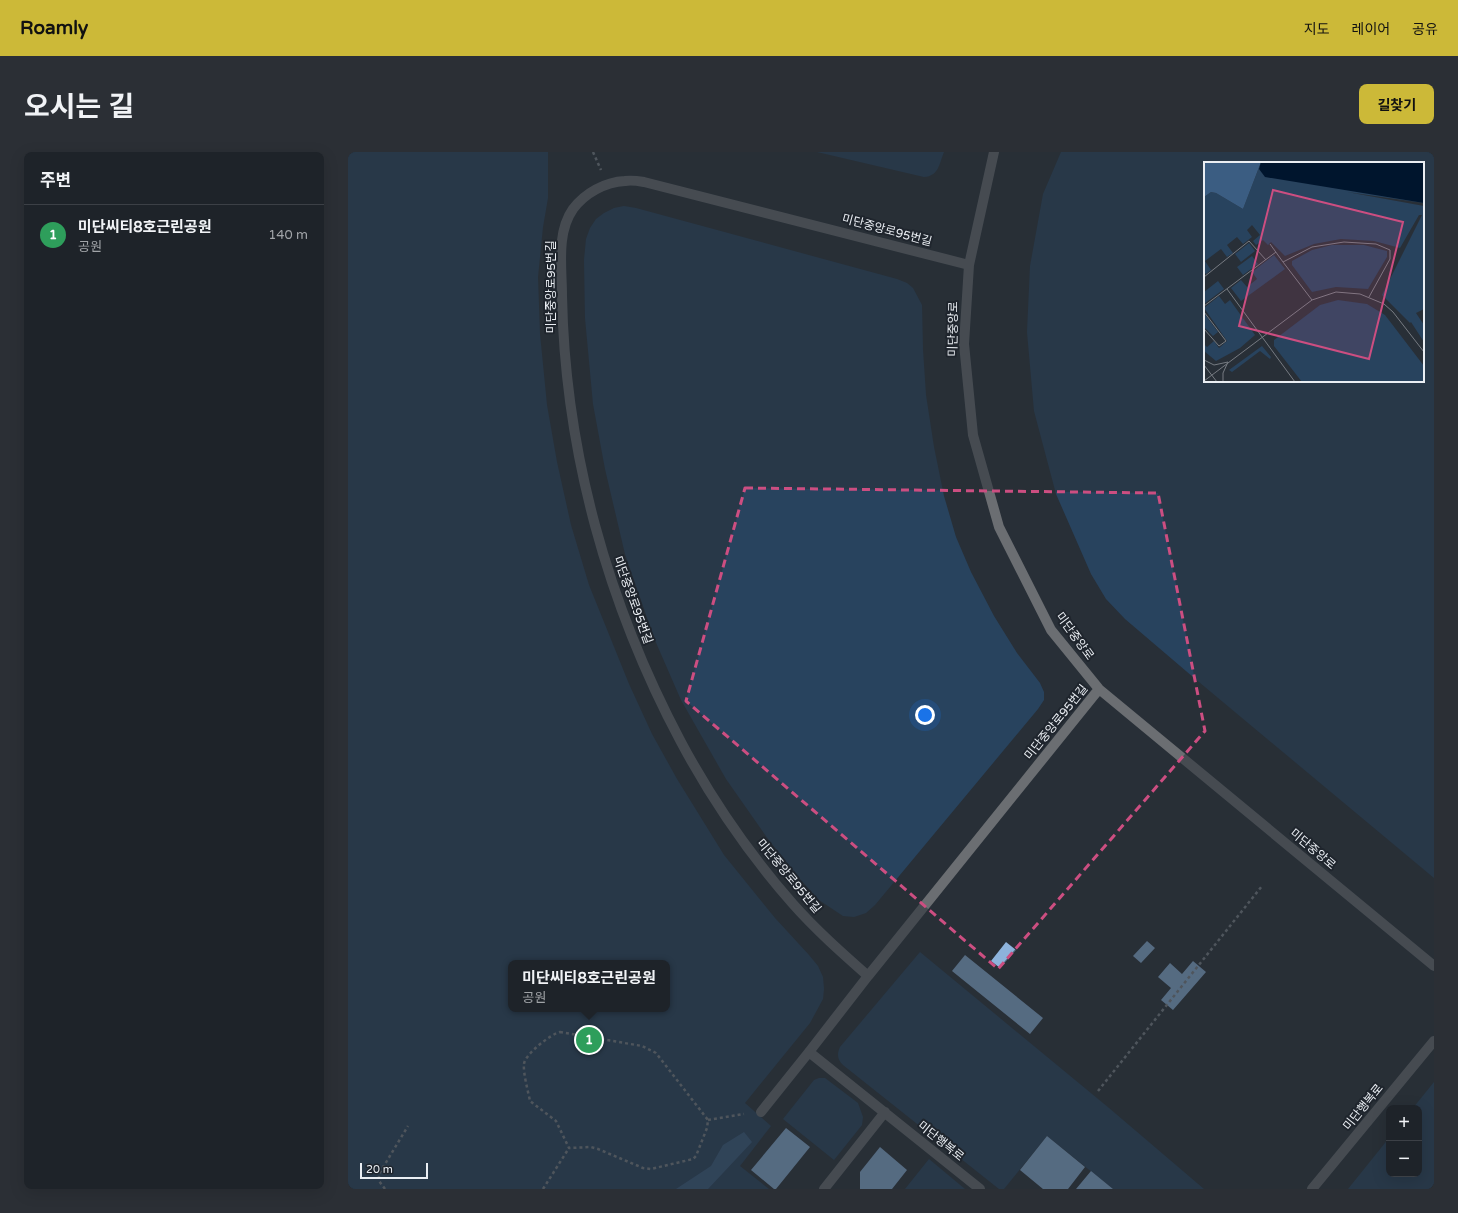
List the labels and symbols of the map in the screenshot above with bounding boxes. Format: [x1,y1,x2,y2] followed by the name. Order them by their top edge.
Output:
[1204,162,1424,382] inset map
[841,211,933,249] street label: 미단중앙로95번길
[544,241,558,333] street label: 미단중앙로95번길
[946,301,960,357] street label: 미단중앙로
[611,554,655,646] street label: 미단중앙로95번길
[1053,610,1097,662] street label: 미단중앙로
[1021,682,1091,762] street label: 미단중앙로95번길
[915,705,935,725] your location
[1287,826,1339,872] street label: 미단중앙로
[754,836,824,916] street label: 미단중앙로95번길
[576,1025,602,1055] pin: 1
[1340,1081,1386,1133] street label: 미단행복로
[915,1118,967,1164] street label: 미단행복로
[360,1161,428,1180] scale bar

